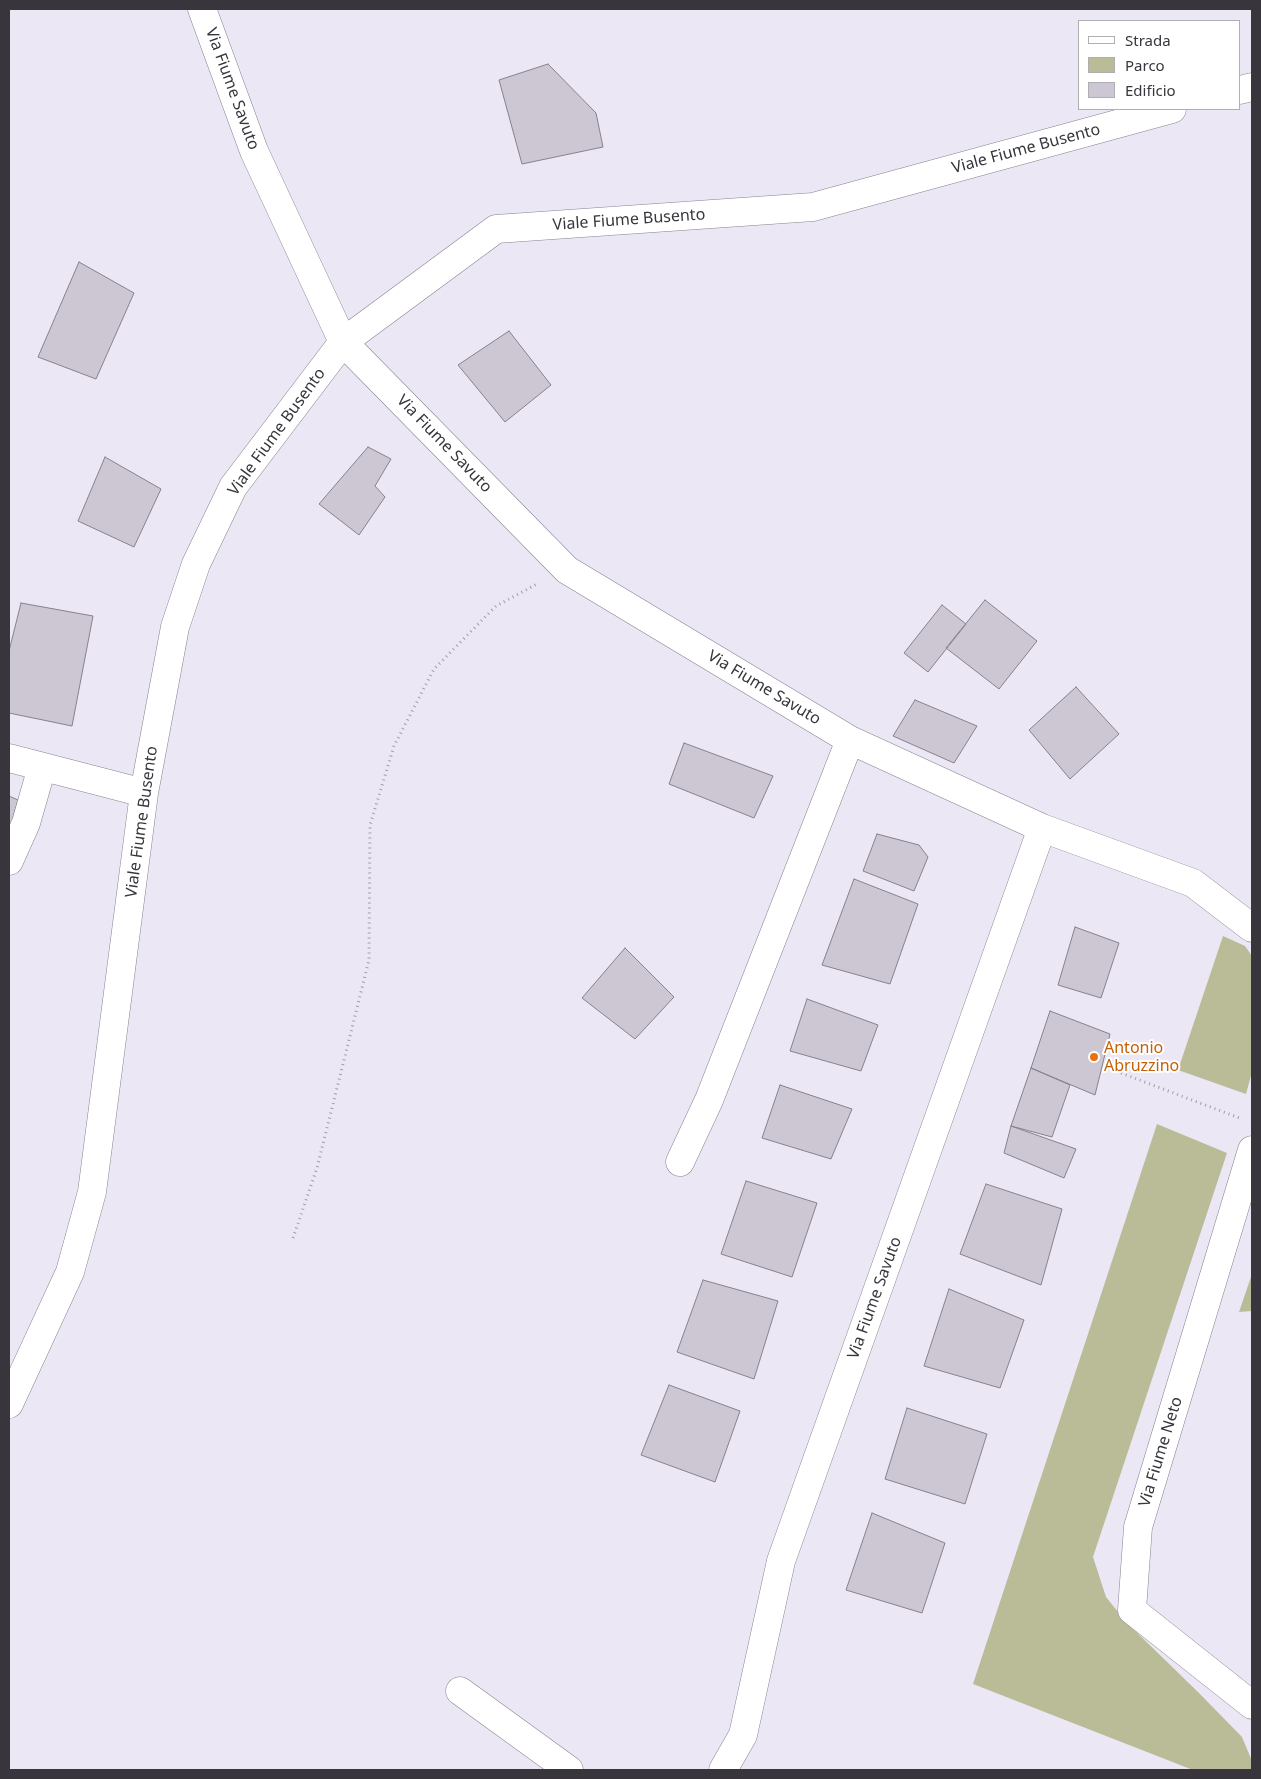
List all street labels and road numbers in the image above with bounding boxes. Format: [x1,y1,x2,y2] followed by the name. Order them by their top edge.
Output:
[201,25,263,153] street label: Via Fiume Savuto
[950,120,1102,178] street label: Viale Fiume Busento
[552,205,706,235] street label: Viale Fiume Busento
[224,365,330,499] street label: Viale Fiume Busento
[392,391,496,497] street label: Via Fiume Savuto
[704,647,824,729] street label: Via Fiume Savuto
[122,745,162,899] street label: Viale Fiume Busento
[844,1234,906,1362] street label: Via Fiume Savuto
[1135,1395,1187,1509] street label: Via Fiume Neto

